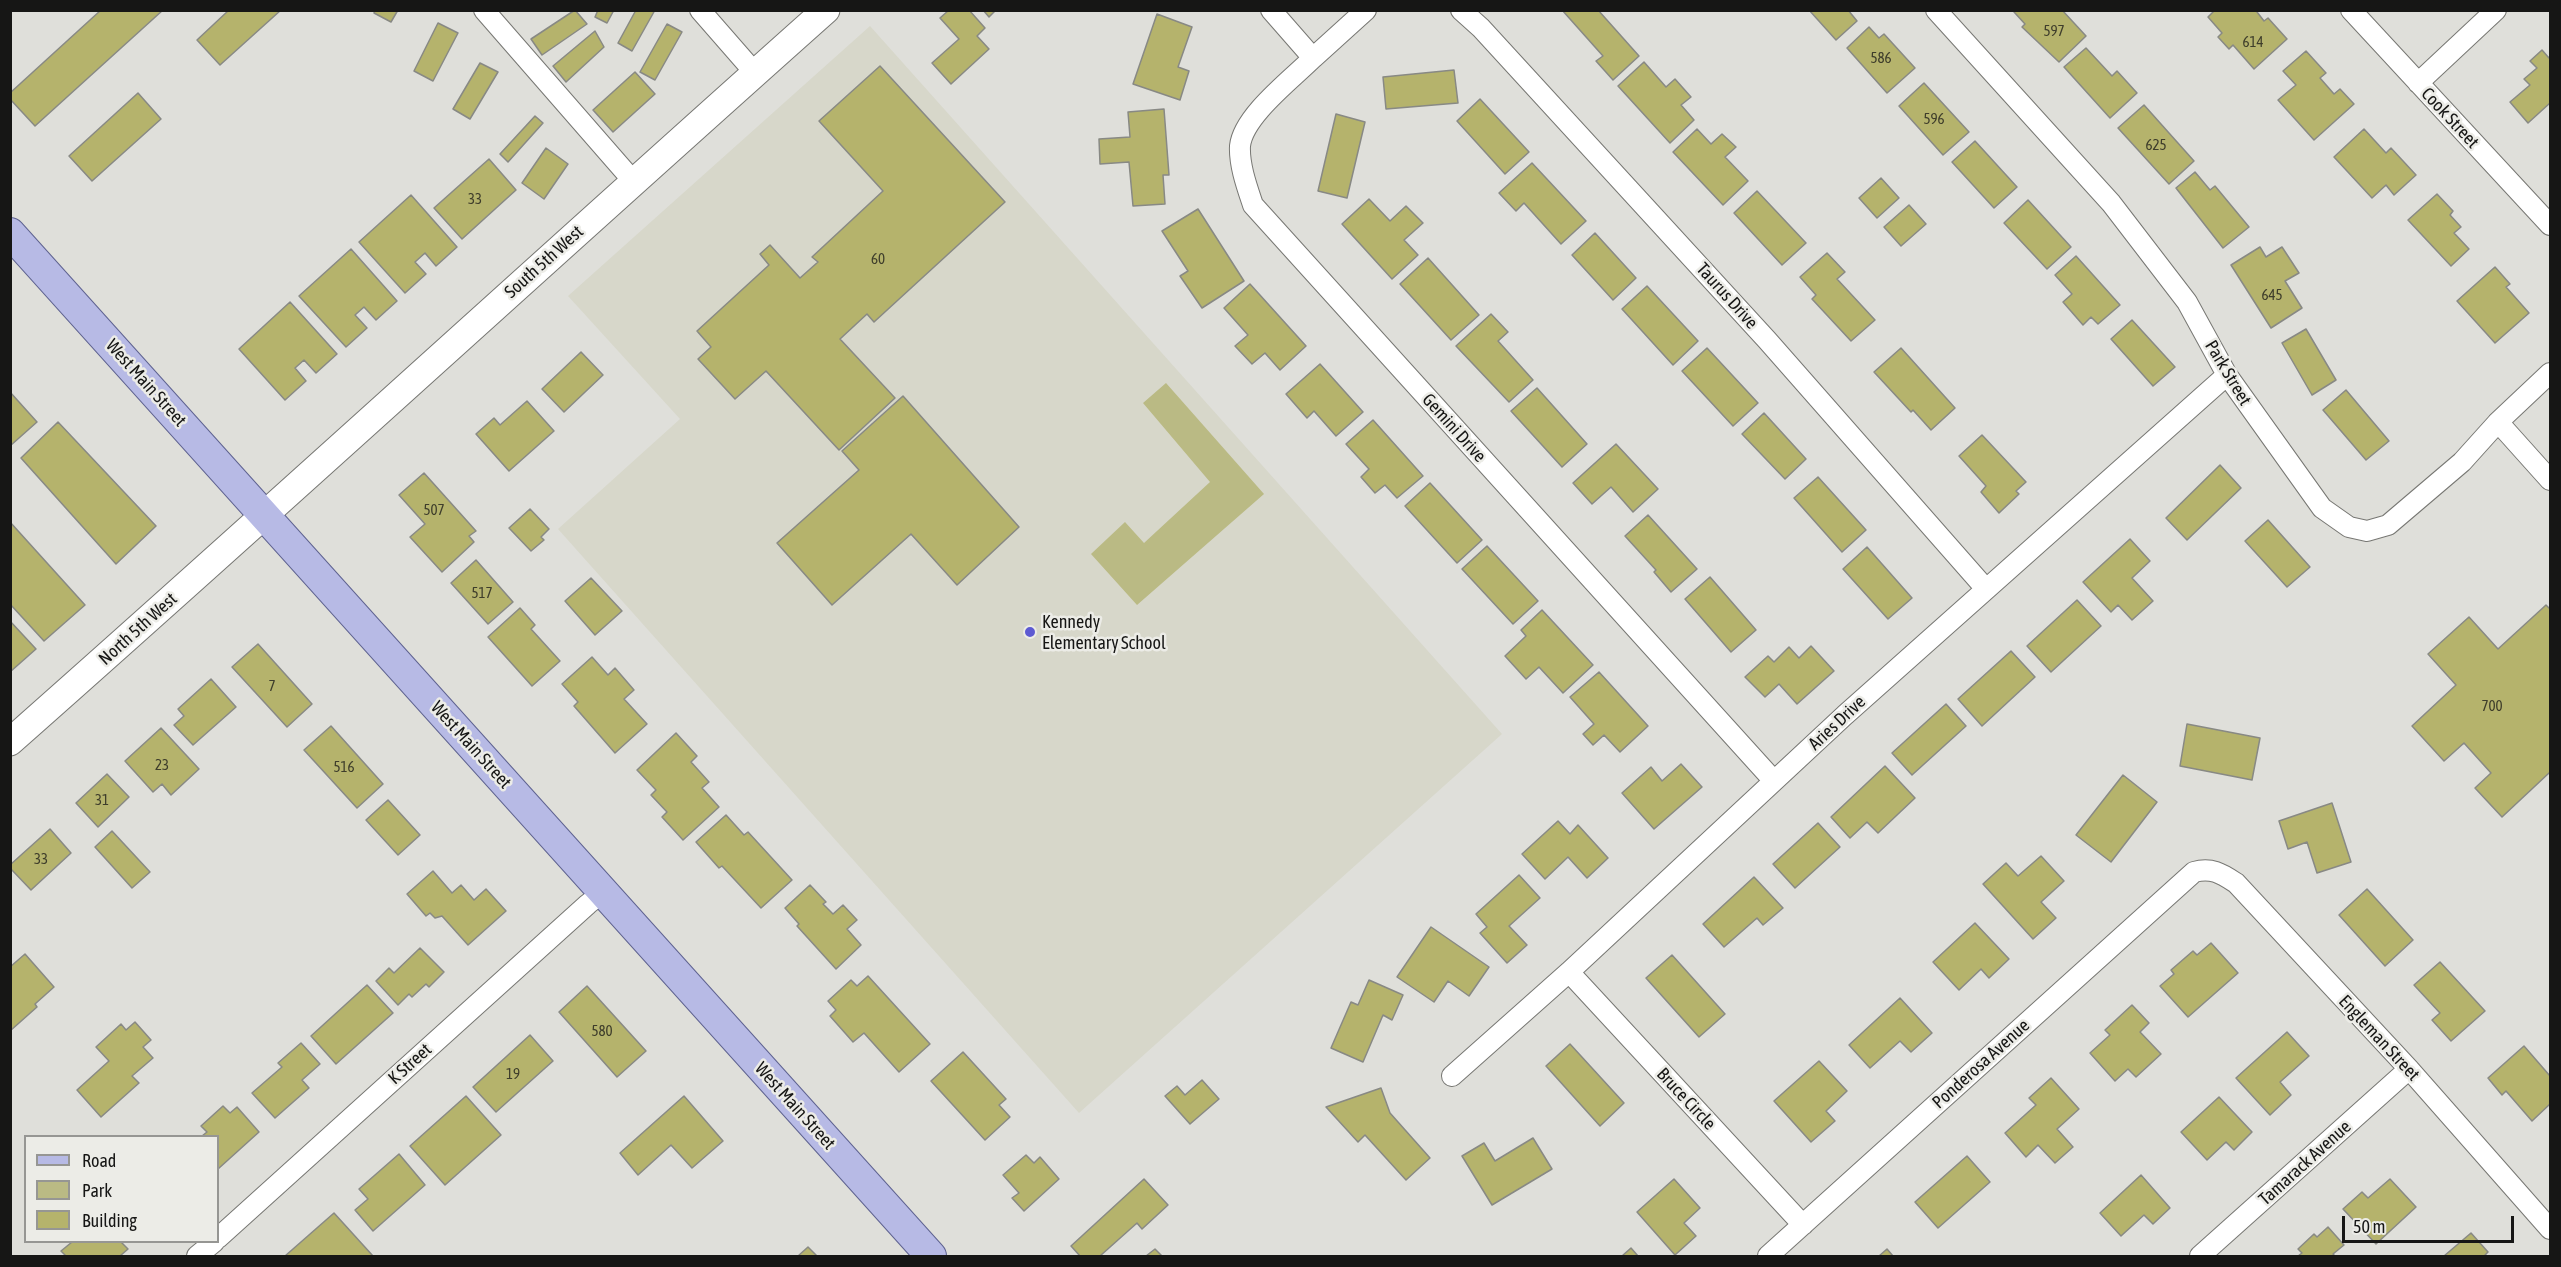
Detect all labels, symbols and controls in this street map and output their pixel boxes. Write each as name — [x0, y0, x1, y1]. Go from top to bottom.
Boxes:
house number: 597 — [2043, 22, 2065, 40]
house number: 614 — [2242, 33, 2264, 51]
house number: 586 — [1870, 49, 1892, 67]
street label: Cook Street — [2417, 83, 2483, 153]
house number: 596 — [1923, 110, 1945, 128]
house number: 625 — [2145, 136, 2167, 154]
house number: 33 — [468, 190, 482, 208]
street label: South 5th West — [500, 221, 588, 303]
house number: 60 — [871, 250, 885, 268]
street label: Taurus Drive — [1692, 259, 1762, 333]
house number: 645 — [2261, 286, 2283, 304]
street label: West Main Street — [101, 335, 191, 431]
street label: Park Street — [2200, 337, 2256, 409]
street label: Gemini Drive — [1418, 389, 1490, 467]
house number: 507 — [423, 501, 445, 519]
house number: 517 — [471, 584, 493, 602]
street label: North 5th West — [94, 588, 182, 670]
place label: Kennedy Elementary School — [1042, 611, 1166, 654]
marker: Kennedy Elementary School — [1023, 625, 1037, 639]
house number: 7 — [268, 677, 276, 695]
street label: Aries Drive — [1804, 691, 1870, 755]
street label: West Main Street — [426, 697, 516, 793]
house number: 700 — [2481, 697, 2503, 715]
house number: 23 — [155, 756, 169, 774]
house number: 516 — [333, 758, 355, 776]
house number: 31 — [95, 791, 109, 809]
house number: 33 — [34, 850, 48, 868]
street label: Engleman Street — [2334, 991, 2424, 1085]
street label: Ponderosa Avenue — [1928, 1015, 2034, 1113]
house number: 580 — [591, 1022, 613, 1040]
street label: K Street — [384, 1039, 436, 1089]
street label: West Main Street — [750, 1058, 840, 1154]
street label: Bruce Circle — [1652, 1064, 1720, 1134]
house number: 19 — [506, 1065, 520, 1083]
street label: Tamarack Avenue — [2254, 1116, 2356, 1210]
legend — [24, 1135, 219, 1243]
text: Road — [82, 1150, 116, 1171]
text: Park — [82, 1180, 112, 1201]
scale bar — [2345, 1204, 2518, 1242]
text: Building — [82, 1210, 137, 1231]
text: 50 m — [2353, 1216, 2385, 1237]

